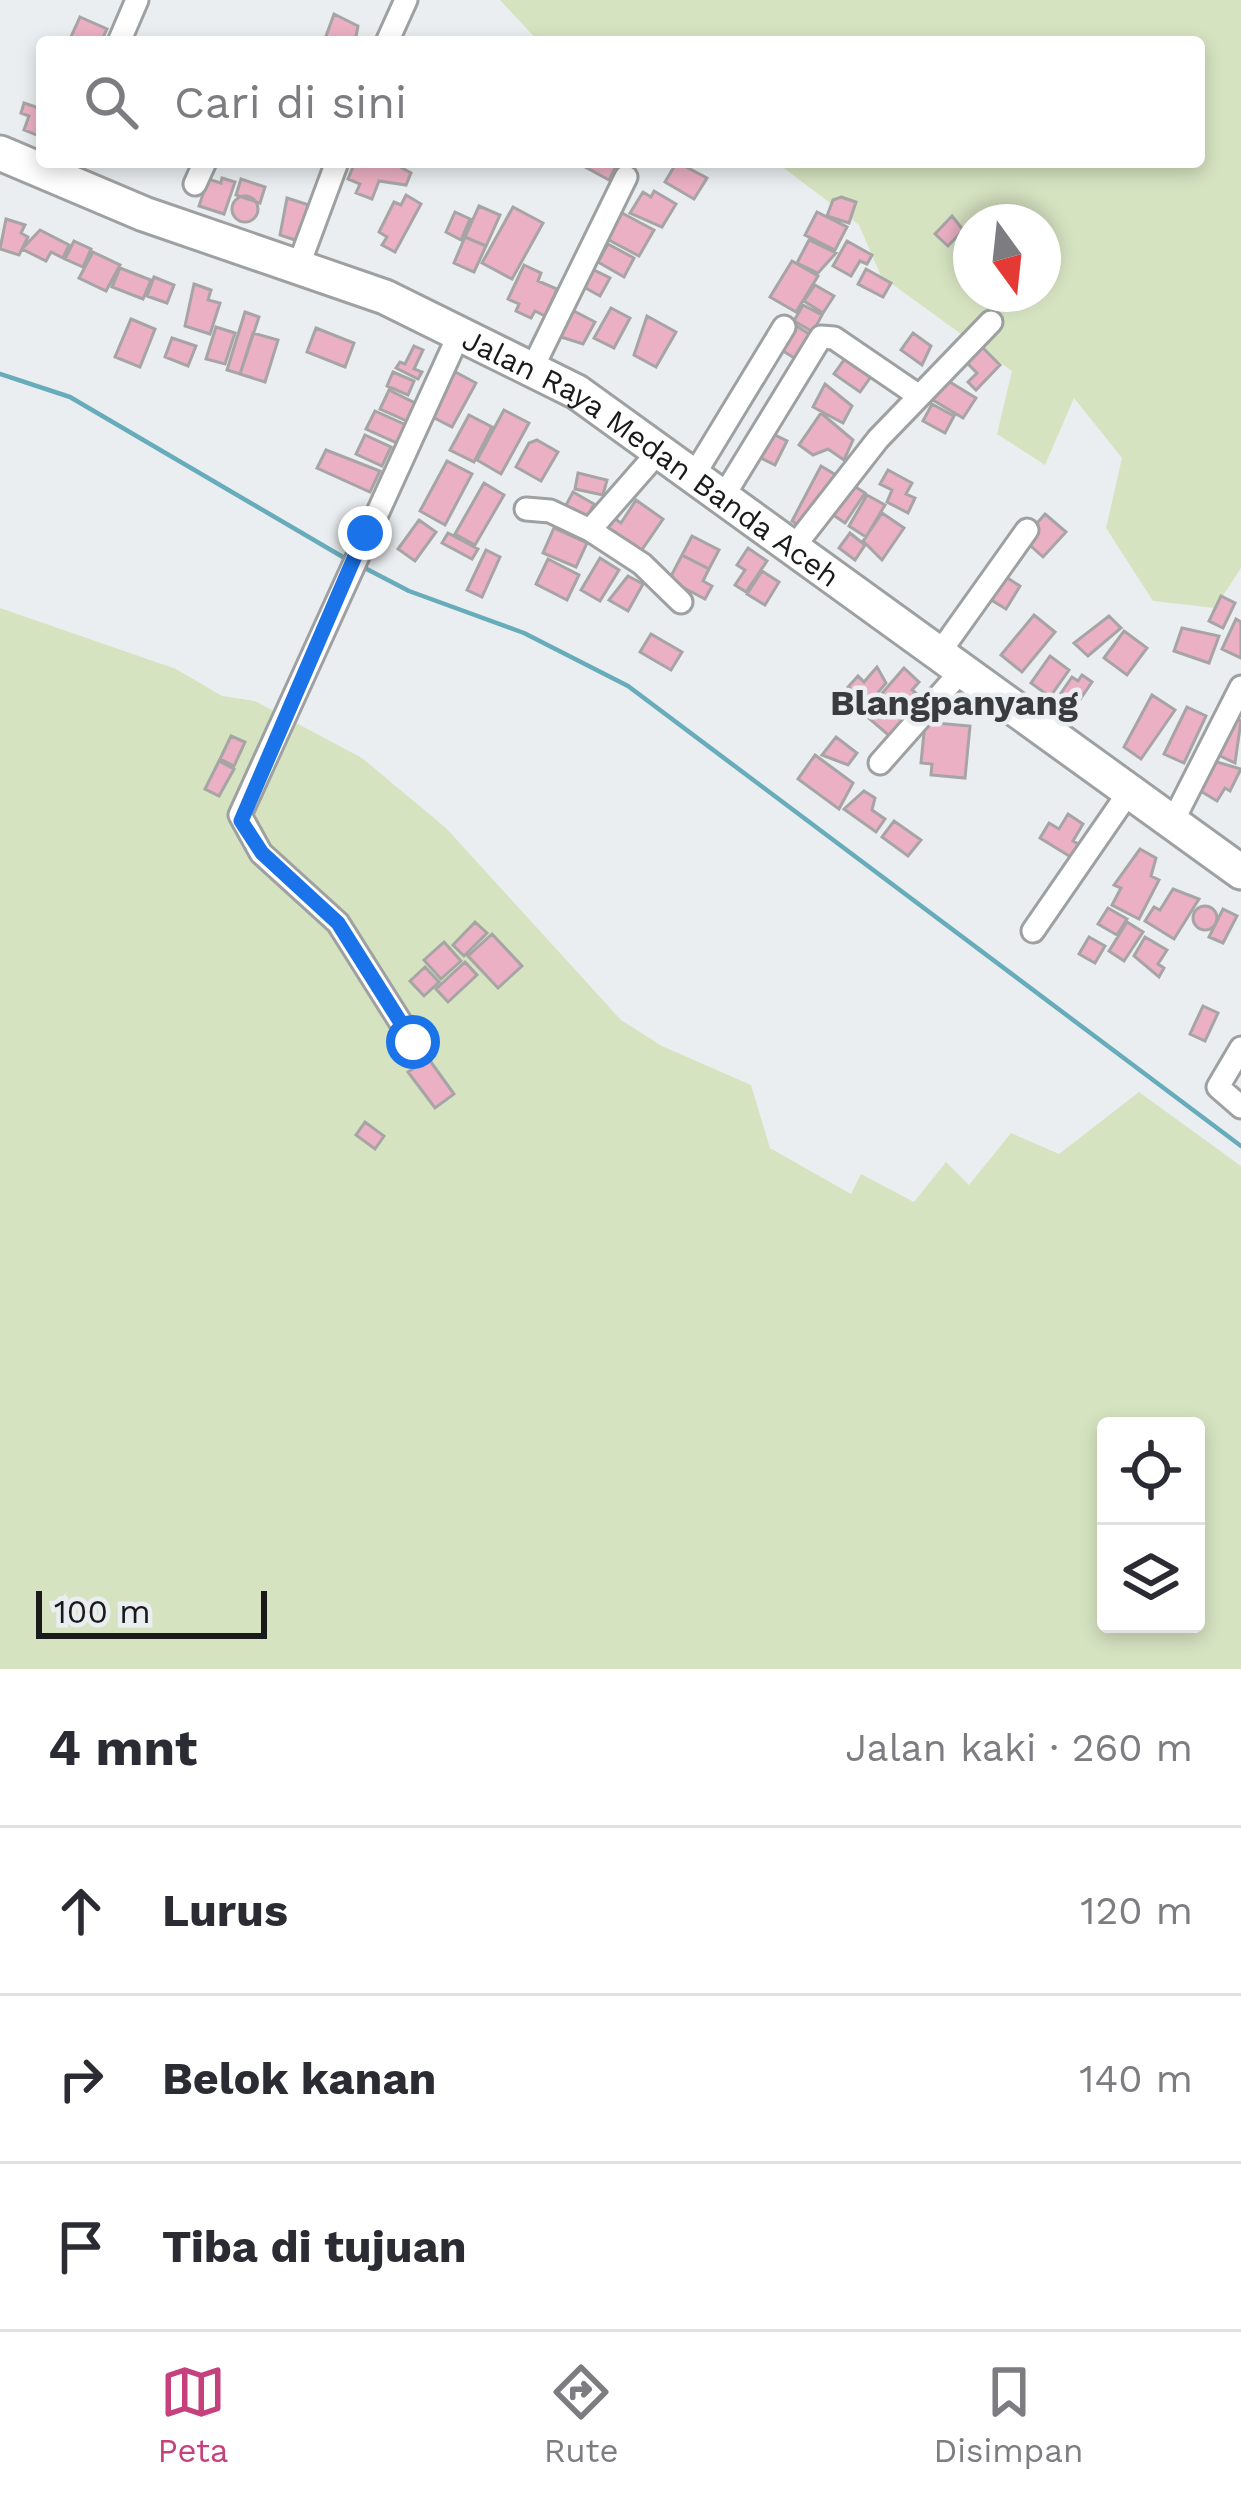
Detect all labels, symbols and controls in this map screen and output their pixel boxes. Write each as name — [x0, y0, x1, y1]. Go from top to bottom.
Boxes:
search box — [36, 36, 1205, 168]
icon: search — [78, 69, 144, 135]
text: Cari di sini — [174, 76, 407, 129]
north arrow — [953, 204, 1061, 312]
street label: Jalan Raya Medan Banda Aceh — [457, 321, 847, 594]
route end — [338, 506, 392, 560]
district label: Blangpanyang — [830, 682, 1079, 724]
route start — [386, 1015, 440, 1069]
map controls — [1097, 1417, 1205, 1633]
button: locate — [1097, 1417, 1205, 1525]
button: layers — [1097, 1525, 1205, 1633]
scale bar — [36, 1585, 267, 1638]
text: 100 m — [54, 1592, 151, 1631]
text: 4 mnt — [48, 1718, 197, 1777]
text: Jalan kaki · 260 m — [845, 1725, 1193, 1770]
icon: ahead — [48, 1878, 114, 1944]
text: Lurus — [162, 1884, 288, 1937]
text: 120 m — [1080, 1888, 1193, 1933]
icon: right — [48, 2046, 114, 2112]
text: Belok kanan — [162, 2052, 436, 2105]
text: 140 m — [1079, 2056, 1193, 2101]
icon: arrive — [48, 2214, 114, 2280]
text: Tiba di tujuan — [162, 2220, 467, 2273]
tab: Peta — [158, 2359, 228, 2470]
tab: Rute — [544, 2359, 618, 2470]
tab: Disimpan — [934, 2359, 1083, 2470]

